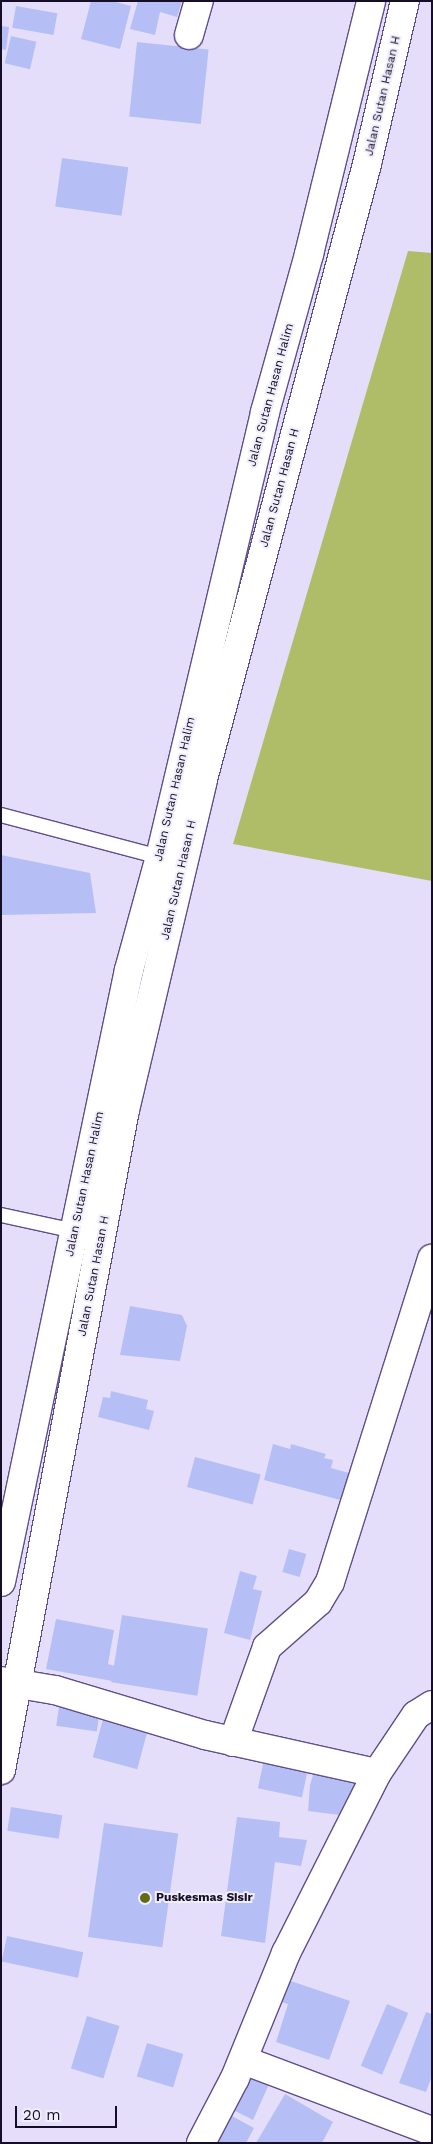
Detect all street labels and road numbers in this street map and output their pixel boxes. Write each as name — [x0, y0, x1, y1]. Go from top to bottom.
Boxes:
street label: Jalan Sutan Hasan H — [362, 35, 404, 157]
street label: Jalan Sutan Hasan Halim — [245, 322, 297, 468]
street label: Jalan Sutan Hasan H — [257, 427, 303, 549]
street label: Jalan Sutan Hasan Halim — [151, 715, 199, 863]
street label: Jalan Sutan Hasan H — [158, 819, 200, 941]
street label: Jalan Sutan Hasan Halim — [63, 1110, 107, 1258]
street label: Jalan Sutan Hasan H — [75, 1214, 113, 1338]

